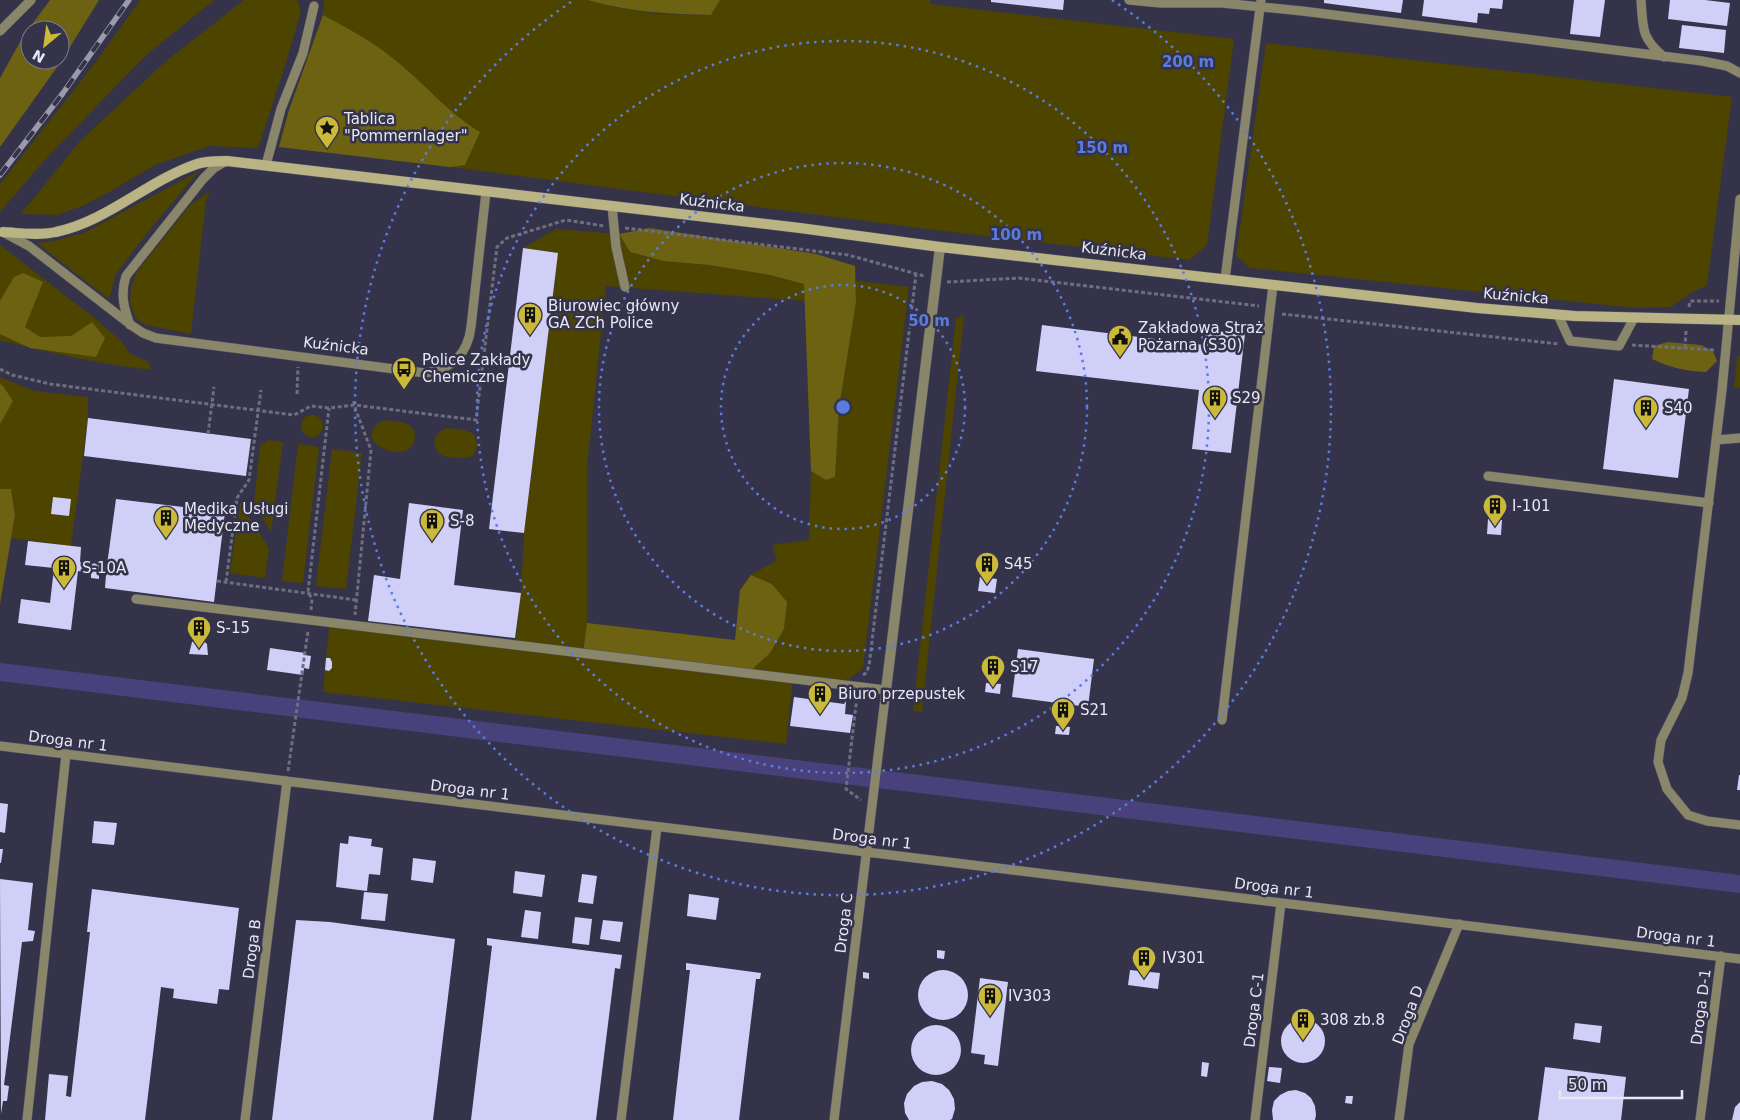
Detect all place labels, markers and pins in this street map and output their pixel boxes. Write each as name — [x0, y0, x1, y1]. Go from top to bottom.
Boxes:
place label: Tablica "Pommernlager" — [343, 110, 468, 145]
place icon: Tablica "Pommernlager" — [314, 115, 340, 149]
place label: Biurowiec główny GA ZCh Police — [548, 297, 679, 332]
building icon: Biurowiec główny GA ZCh Police — [517, 302, 543, 336]
place label: Zakładowa Straż Pożarna (S30) — [1138, 319, 1263, 354]
public building icon: Zakładowa Straż Pożarna (S30) — [1107, 324, 1133, 358]
place label: Police Zakłady Chemiczne — [422, 351, 530, 386]
bus stop icon: Police Zakłady Chemiczne — [391, 356, 417, 390]
building icon: S29 — [1202, 385, 1228, 419]
place label: S29 — [1232, 389, 1261, 407]
building icon: S40 — [1633, 395, 1659, 429]
centre of rings — [834, 398, 852, 416]
place label: S40 — [1664, 399, 1693, 417]
building icon: I-101 — [1482, 493, 1508, 527]
place label: I-101 — [1512, 497, 1550, 515]
place label: Medika Usługi Medyczne — [184, 500, 289, 535]
building icon: Medika Usługi Medyczne — [153, 505, 179, 539]
building icon: S-8 — [419, 508, 445, 542]
place label: S-8 — [450, 512, 474, 530]
building icon: S45 — [974, 551, 1000, 585]
building icon: S-10A — [51, 555, 77, 589]
place label: S45 — [1004, 555, 1033, 573]
place label: S-10A — [82, 559, 127, 577]
building icon: S-15 — [186, 615, 212, 649]
place label: S-15 — [216, 619, 250, 637]
building icon: S17 — [980, 654, 1006, 688]
place label: S17 — [1010, 658, 1039, 676]
building icon: Biuro przepustek — [807, 681, 833, 715]
place label: Biuro przepustek — [838, 685, 965, 703]
building icon: S21 — [1050, 697, 1076, 731]
place label: S21 — [1080, 701, 1109, 719]
building icon: IV301 — [1131, 945, 1157, 979]
place label: IV301 — [1162, 949, 1205, 967]
building icon: IV303 — [977, 983, 1003, 1017]
place label: IV303 — [1008, 987, 1051, 1005]
building icon: 308 zb.8 — [1290, 1007, 1316, 1041]
place label: 308 zb.8 — [1320, 1011, 1385, 1029]

